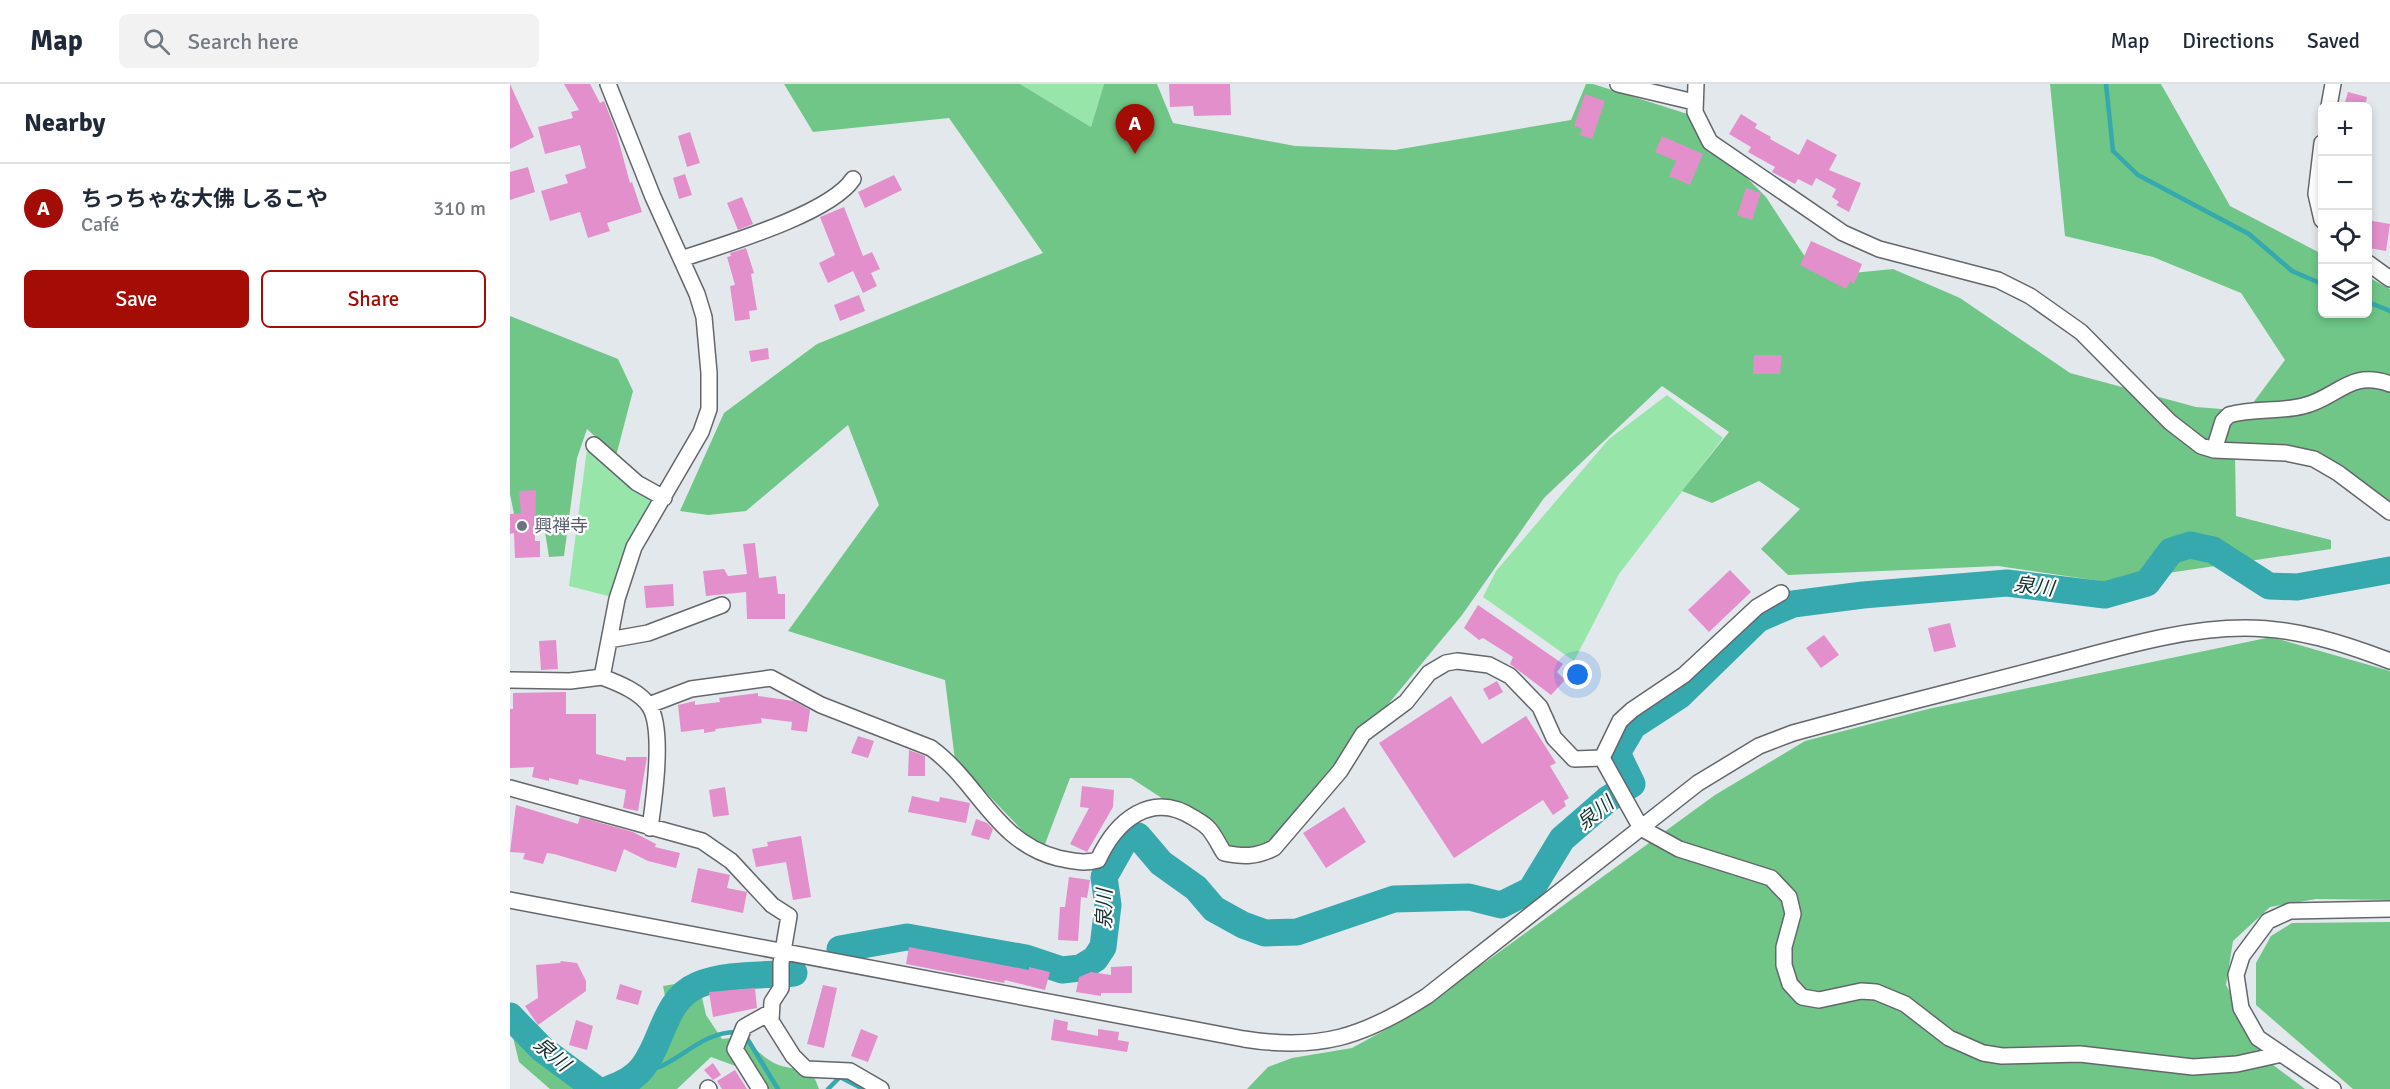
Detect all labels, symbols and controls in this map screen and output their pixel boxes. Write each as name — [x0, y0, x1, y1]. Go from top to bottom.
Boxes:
search box — [119, 14, 539, 68]
text: Map — [30, 24, 83, 58]
icon: search — [140, 25, 173, 58]
text: Search here — [188, 28, 299, 55]
text: Map — [2111, 28, 2149, 54]
text: Directions — [2182, 28, 2274, 54]
text: Saved — [2307, 28, 2360, 54]
map controls — [2318, 102, 2372, 318]
button: + — [2318, 102, 2372, 156]
pin: A — [1116, 104, 1154, 154]
text: Nearby — [24, 107, 105, 139]
button: − — [2318, 156, 2372, 210]
text: ちっちゃな大佛 しるこや — [81, 185, 328, 212]
text: A — [37, 196, 50, 221]
text: 310 m — [433, 196, 486, 221]
button: locate — [2318, 210, 2372, 264]
text: Café — [81, 212, 120, 237]
button: layers — [2318, 264, 2372, 318]
button: Save — [24, 270, 249, 328]
button: Share — [261, 270, 486, 328]
place label: 興禅寺 — [534, 515, 588, 537]
marker: 興禅寺 — [515, 519, 529, 533]
water label: 泉川 — [2013, 572, 2057, 602]
your location — [1563, 660, 1592, 689]
water label: 泉川 — [1572, 790, 1620, 836]
water label: 泉川 — [1092, 887, 1117, 929]
water label: 泉川 — [528, 1032, 577, 1078]

